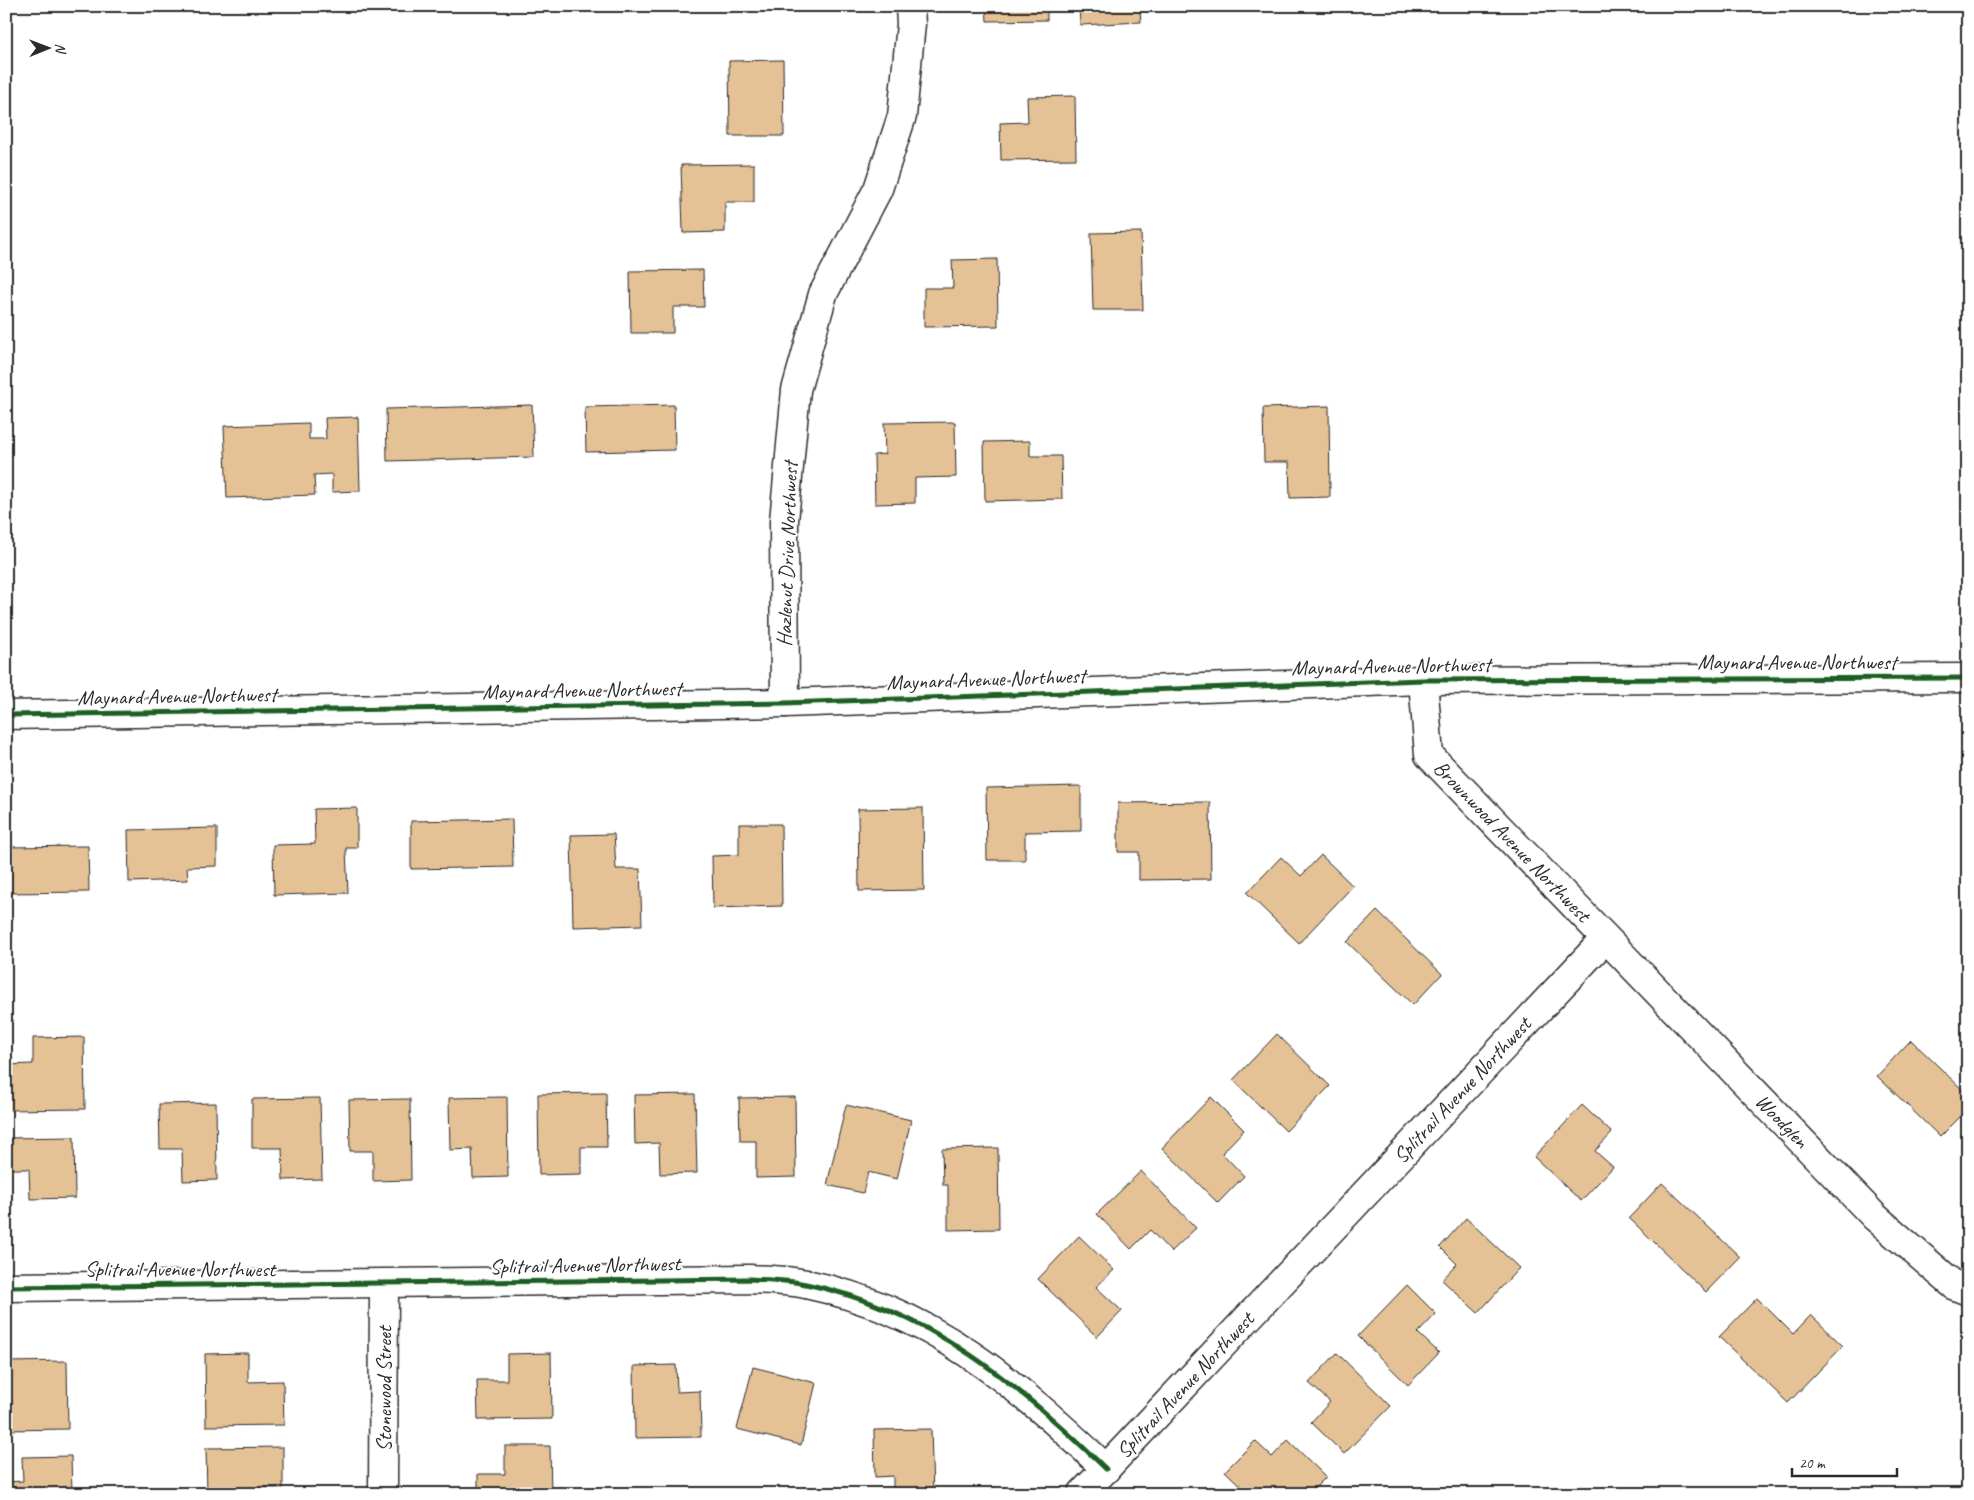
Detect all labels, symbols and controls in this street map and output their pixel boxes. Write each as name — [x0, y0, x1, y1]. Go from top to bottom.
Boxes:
north arrow — [22, 22, 72, 72]
text: N — [52, 43, 69, 55]
street label: Hazlenut Drive Northwest — [771, 458, 803, 647]
street label: Maynard Avenue Northwest — [1697, 649, 1900, 675]
street label: Maynard Avenue Northwest — [1291, 651, 1494, 681]
street label: Maynard Avenue Northwest — [886, 662, 1089, 695]
street label: Maynard Avenue Northwest — [482, 675, 685, 705]
street label: Maynard Avenue Northwest — [77, 681, 280, 711]
street label: Brownwood Avenue Northwest — [1428, 755, 1597, 929]
street label: Splitrail Avenue Northwest — [1387, 1010, 1538, 1169]
street label: Woodglen — [1750, 1088, 1814, 1154]
street label: Splitrail Avenue Northwest — [489, 1250, 683, 1280]
street label: Splitrail Avenue Northwest — [85, 1256, 277, 1282]
street label: Splitrail Avenue Northwest — [1110, 1305, 1261, 1464]
street label: Stonewood Street — [371, 1324, 397, 1452]
scale bar — [1792, 1445, 1896, 1477]
text: 20 m — [1799, 1454, 1826, 1473]

